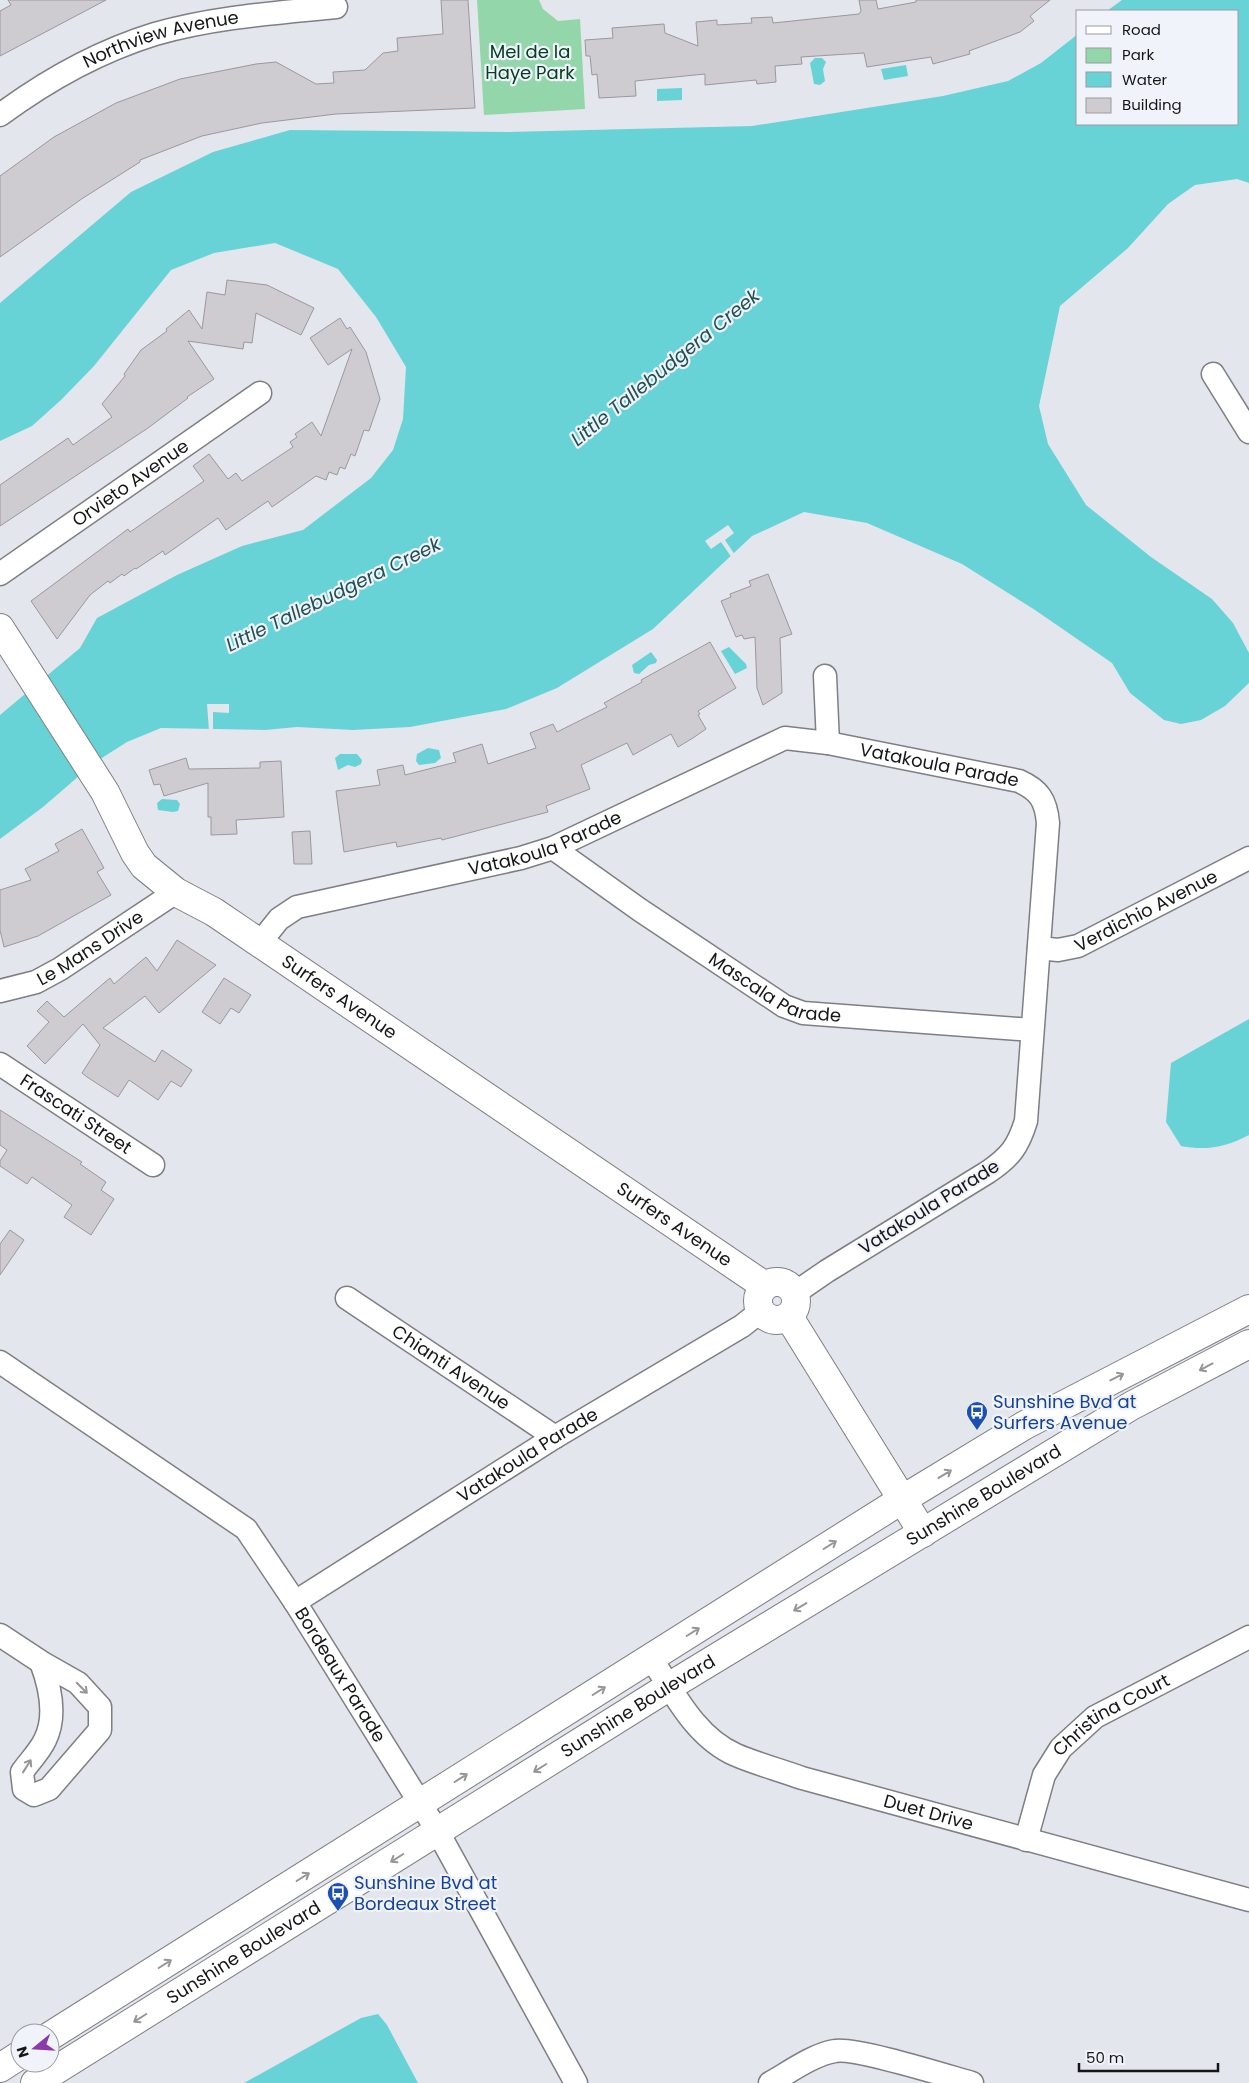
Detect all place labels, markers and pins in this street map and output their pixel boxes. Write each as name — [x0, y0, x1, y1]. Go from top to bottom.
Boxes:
place label: Sunshine Bvd at Surfers Avenue — [993, 1389, 1136, 1435]
bus stop icon: Sunshine Bvd at Surfers Avenue — [965, 1400, 989, 1431]
place label: Sunshine Bvd at Bordeaux Street — [354, 1870, 497, 1916]
bus stop icon: Sunshine Bvd at Bordeaux Street — [326, 1881, 350, 1912]

